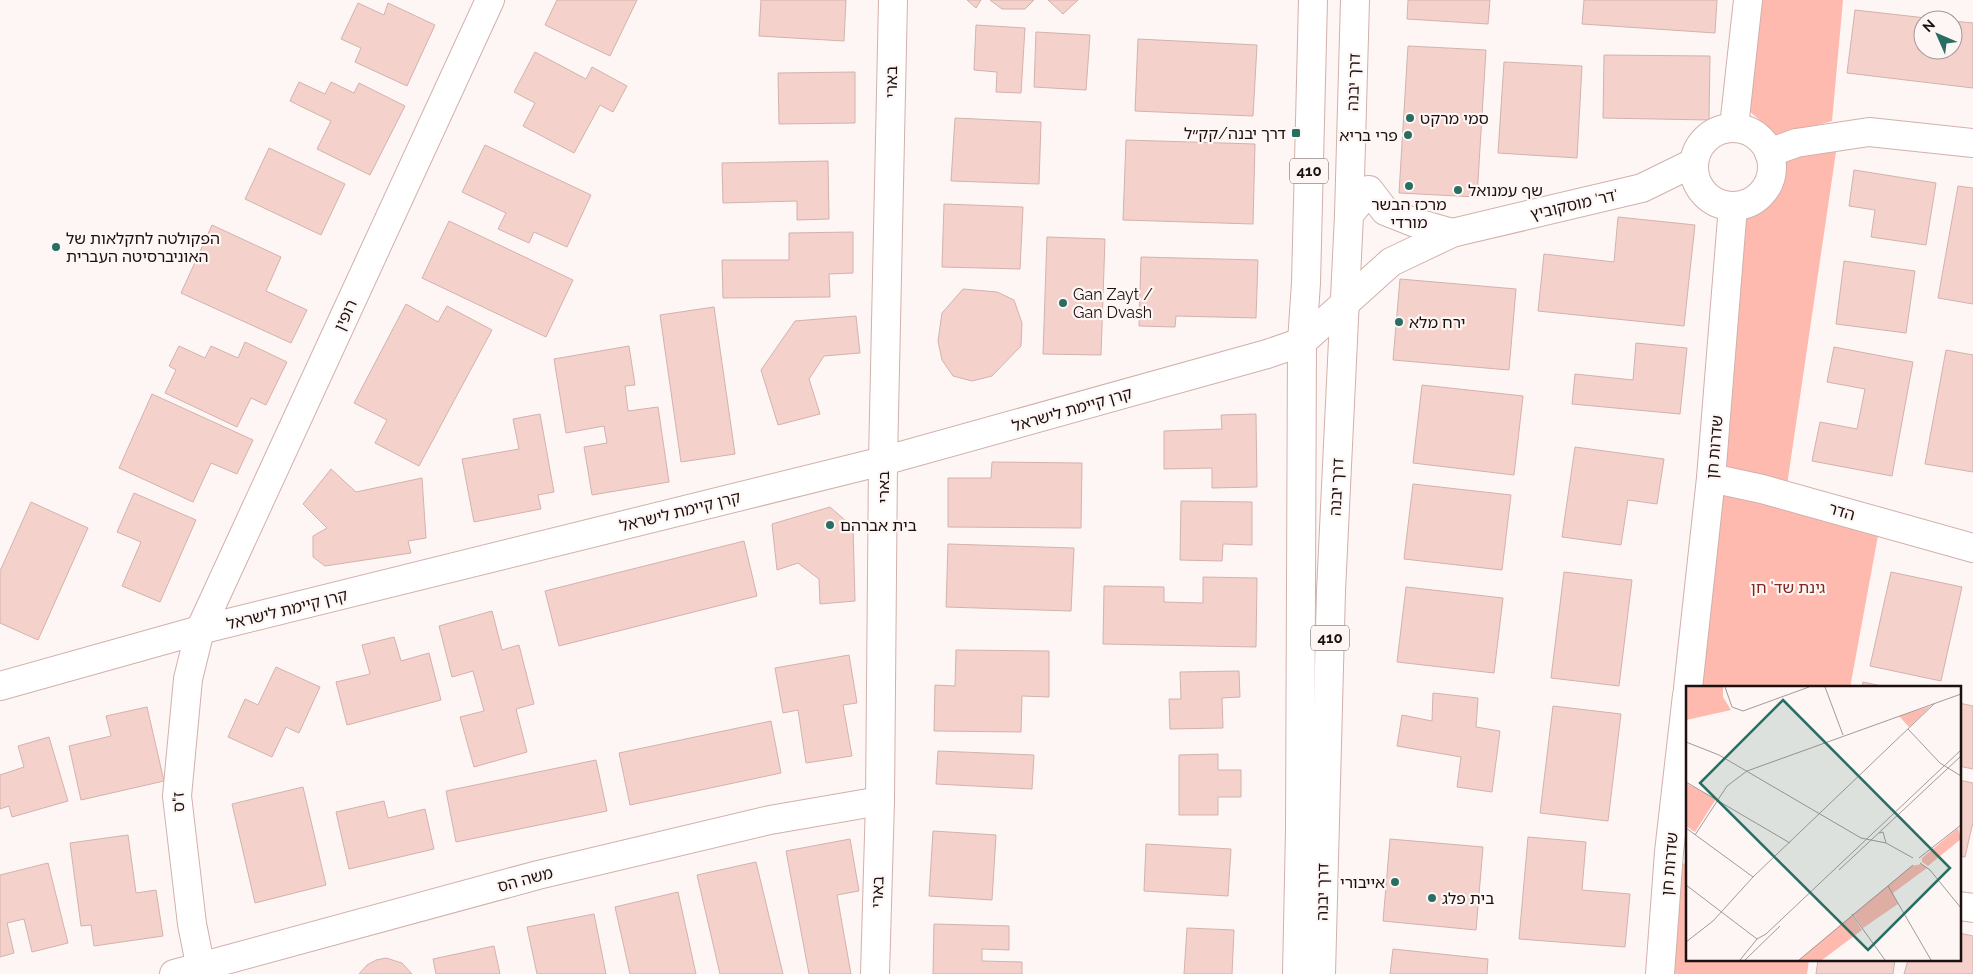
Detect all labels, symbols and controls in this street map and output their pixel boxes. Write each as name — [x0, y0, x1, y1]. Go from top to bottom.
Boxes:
north arrow — [1913, 10, 1963, 60]
text: N — [1919, 16, 1938, 35]
street label: דרך יבנה — [1343, 52, 1364, 111]
street label: בארי — [882, 66, 901, 98]
place label: סמי מרקט — [1420, 109, 1489, 128]
marker: סמי מרקט — [1404, 112, 1416, 124]
place label: דרך יבנה/קק״ל — [1184, 124, 1286, 143]
place label: פרי בריא — [1339, 126, 1398, 145]
marker: דרך יבנה/קק״ל — [1290, 127, 1302, 139]
marker: פרי בריא — [1402, 129, 1414, 141]
road number: 410 — [1290, 158, 1328, 184]
marker: מרכז הבשר מורדי — [1403, 180, 1415, 192]
place label: שף עמנואל — [1468, 181, 1543, 200]
marker: שף עמנואל — [1452, 184, 1464, 196]
street label: דר' מוסקוביץ' — [1528, 185, 1620, 224]
place label: מרכז הבשר מורדי — [1371, 195, 1447, 232]
place label: הפקולטה לחקלאות של האוניברסיטה העברית — [66, 229, 220, 266]
marker: הפקולטה לחקלאות של האוניברסיטה העברית — [50, 241, 62, 253]
place label: Gan Zayt / Gan Dvash — [1073, 285, 1153, 322]
street label: רופין — [330, 296, 361, 334]
marker: Gan Zayt / Gan Dvash — [1057, 297, 1069, 309]
place label: ירח מלא — [1409, 313, 1465, 332]
marker: ירח מלא — [1393, 316, 1405, 328]
street label: קרן קיימת לישראל — [1010, 383, 1134, 436]
street label: שדרות חן — [1702, 414, 1727, 480]
street label: דרך יבנה — [1325, 457, 1348, 516]
street label: בארי — [874, 471, 893, 503]
street label: קרן קיימת לישראל — [618, 487, 743, 536]
street label: הדר — [1827, 499, 1857, 524]
place label: בית אברהם — [840, 516, 917, 535]
marker: בית אברהם — [824, 519, 836, 531]
park label: גינת שד' חן — [1751, 578, 1825, 597]
street label: קרן קיימת לישראל — [225, 585, 350, 634]
road number: 410 — [1311, 626, 1349, 650]
inset map — [1686, 686, 1960, 962]
street label: ז"ס — [169, 792, 188, 812]
street label: שדרות חן — [1657, 831, 1682, 897]
street label: משה הס — [495, 863, 555, 896]
street label: דרך יבנה — [1312, 863, 1333, 921]
place label: אייבורי — [1340, 873, 1385, 892]
street label: בארי — [867, 876, 888, 909]
marker: אייבורי — [1389, 876, 1401, 888]
place label: בית פלג — [1442, 889, 1494, 908]
marker: בית פלג — [1426, 892, 1438, 904]

